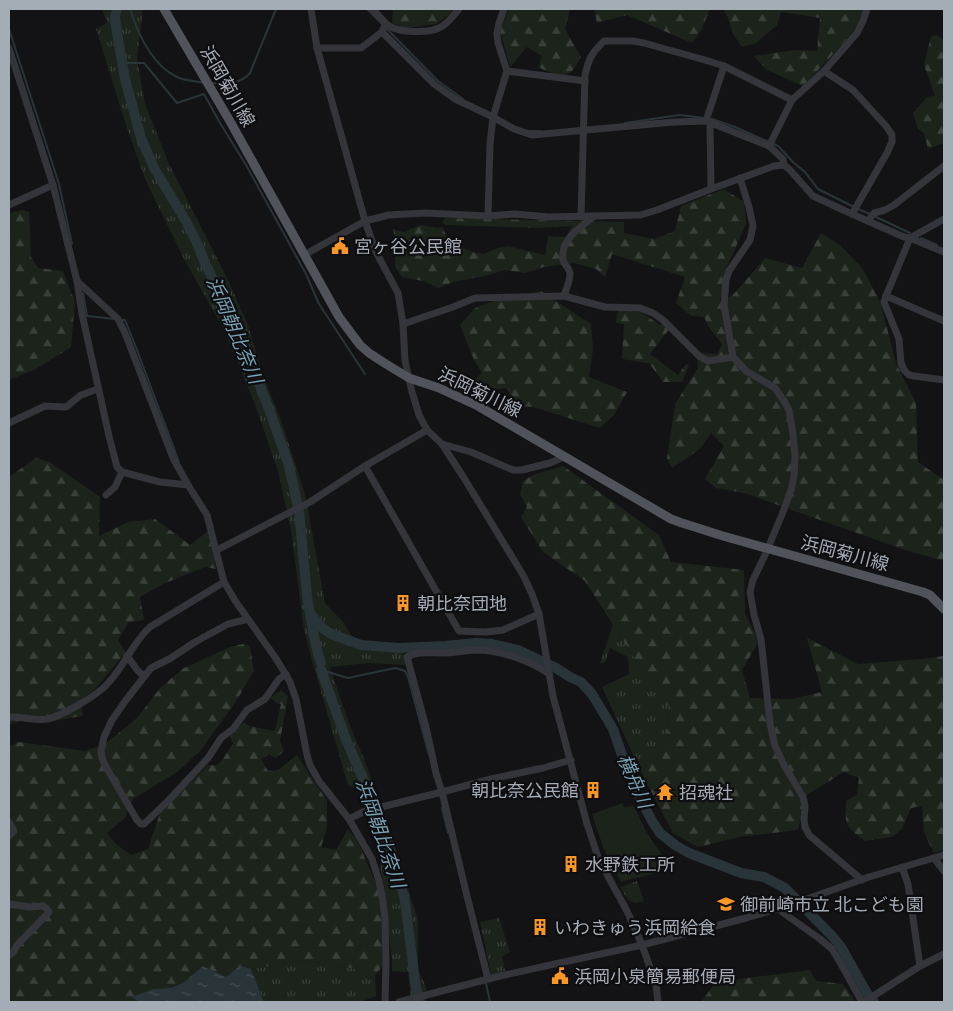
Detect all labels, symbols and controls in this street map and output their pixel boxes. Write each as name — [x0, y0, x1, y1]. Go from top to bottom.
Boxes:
street label: 浜岡菊川線 — [196, 41, 260, 131]
place label: 宮ヶ谷公民館 — [354, 235, 462, 258]
public building icon: 宮ヶ谷公民館 — [330, 236, 350, 256]
water label: 浜岡朝比奈川 — [202, 273, 269, 389]
street label: 浜岡菊川線 — [435, 362, 525, 422]
street label: 浜岡菊川線 — [799, 530, 891, 576]
place label: 朝比奈団地 — [417, 592, 507, 615]
building icon: 朝比奈団地 — [393, 593, 413, 613]
water label: 横舟川 — [612, 750, 658, 814]
water label: 浜岡朝比奈川 — [351, 775, 412, 893]
place label: 朝比奈公民館 — [471, 779, 579, 802]
building icon: 朝比奈公民館 — [583, 780, 603, 800]
place label: 招魂社 — [679, 781, 733, 804]
temple icon: 招魂社 — [655, 782, 675, 802]
place label: 水野鉄工所 — [585, 853, 675, 876]
building icon: 水野鉄工所 — [561, 854, 581, 874]
place label: 御前崎市立 北こども園 — [740, 893, 924, 916]
school or university icon: 御前崎市立 北こども園 — [716, 894, 736, 914]
place label: いわきゅう浜岡給食 — [554, 916, 716, 939]
building icon: いわきゅう浜岡給食 — [530, 917, 550, 937]
place label: 浜岡小泉簡易郵便局 — [574, 965, 736, 988]
public building icon: 浜岡小泉簡易郵便局 — [550, 966, 570, 986]

